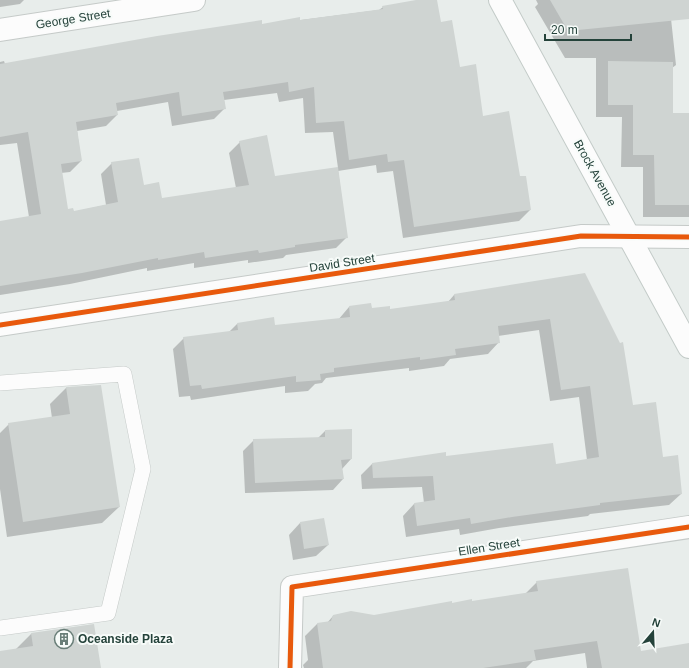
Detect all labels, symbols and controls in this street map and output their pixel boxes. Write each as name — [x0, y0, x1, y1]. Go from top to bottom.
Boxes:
street label: George Street — [35, 6, 112, 32]
scale bar — [545, 16, 631, 42]
text: 20 m — [551, 23, 578, 37]
street label: Brock Avenue — [571, 137, 619, 209]
street label: David Street — [308, 251, 376, 275]
street label: Ellen Street — [457, 535, 521, 559]
north arrow — [633, 612, 673, 652]
text: N — [651, 616, 662, 630]
building icon: Oceanside Plaza — [53, 628, 75, 650]
place label: Oceanside Plaza — [78, 632, 173, 646]

